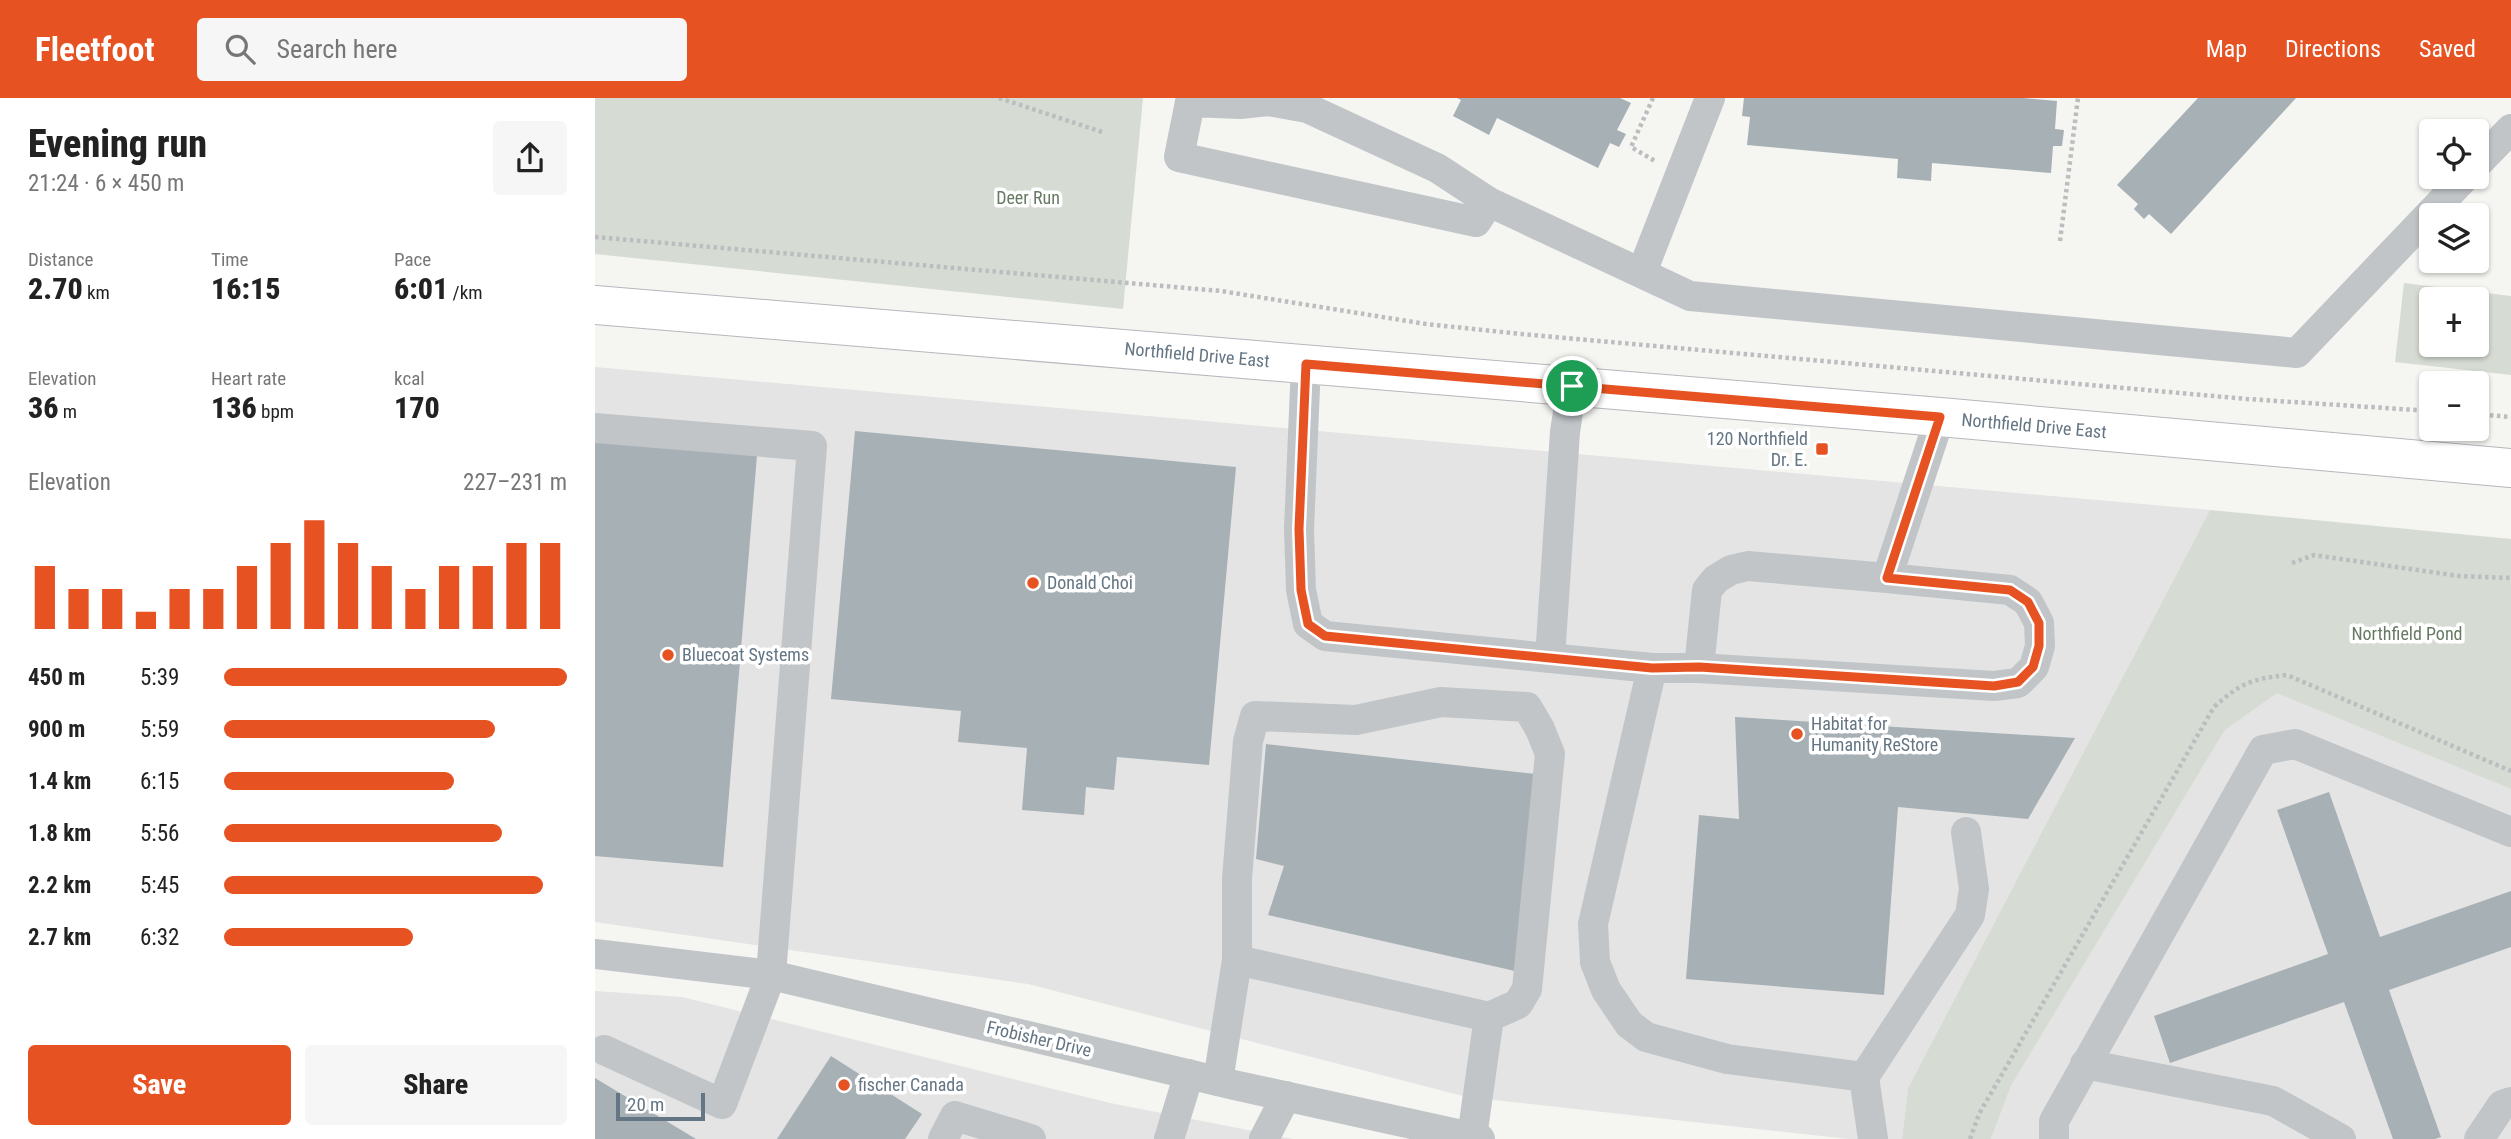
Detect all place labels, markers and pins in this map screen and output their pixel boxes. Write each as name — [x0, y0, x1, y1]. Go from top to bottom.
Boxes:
pin — [1542, 356, 1602, 416]
place label: 120 Northfield Dr. E. — [1707, 428, 1808, 470]
marker: 120 Northfield Dr. E. — [1814, 441, 1830, 457]
place label: Donald Choi — [1047, 572, 1133, 593]
marker: Donald Choi — [1025, 575, 1041, 591]
place label: Bluecoat Systems — [682, 644, 809, 665]
marker: Bluecoat Systems — [660, 647, 676, 663]
place label: Habitat for Humanity ReStore — [1811, 713, 1938, 755]
marker: Habitat for Humanity ReStore — [1789, 726, 1805, 742]
place label: fischer Canada — [858, 1074, 964, 1095]
marker: fischer Canada — [836, 1077, 852, 1093]

